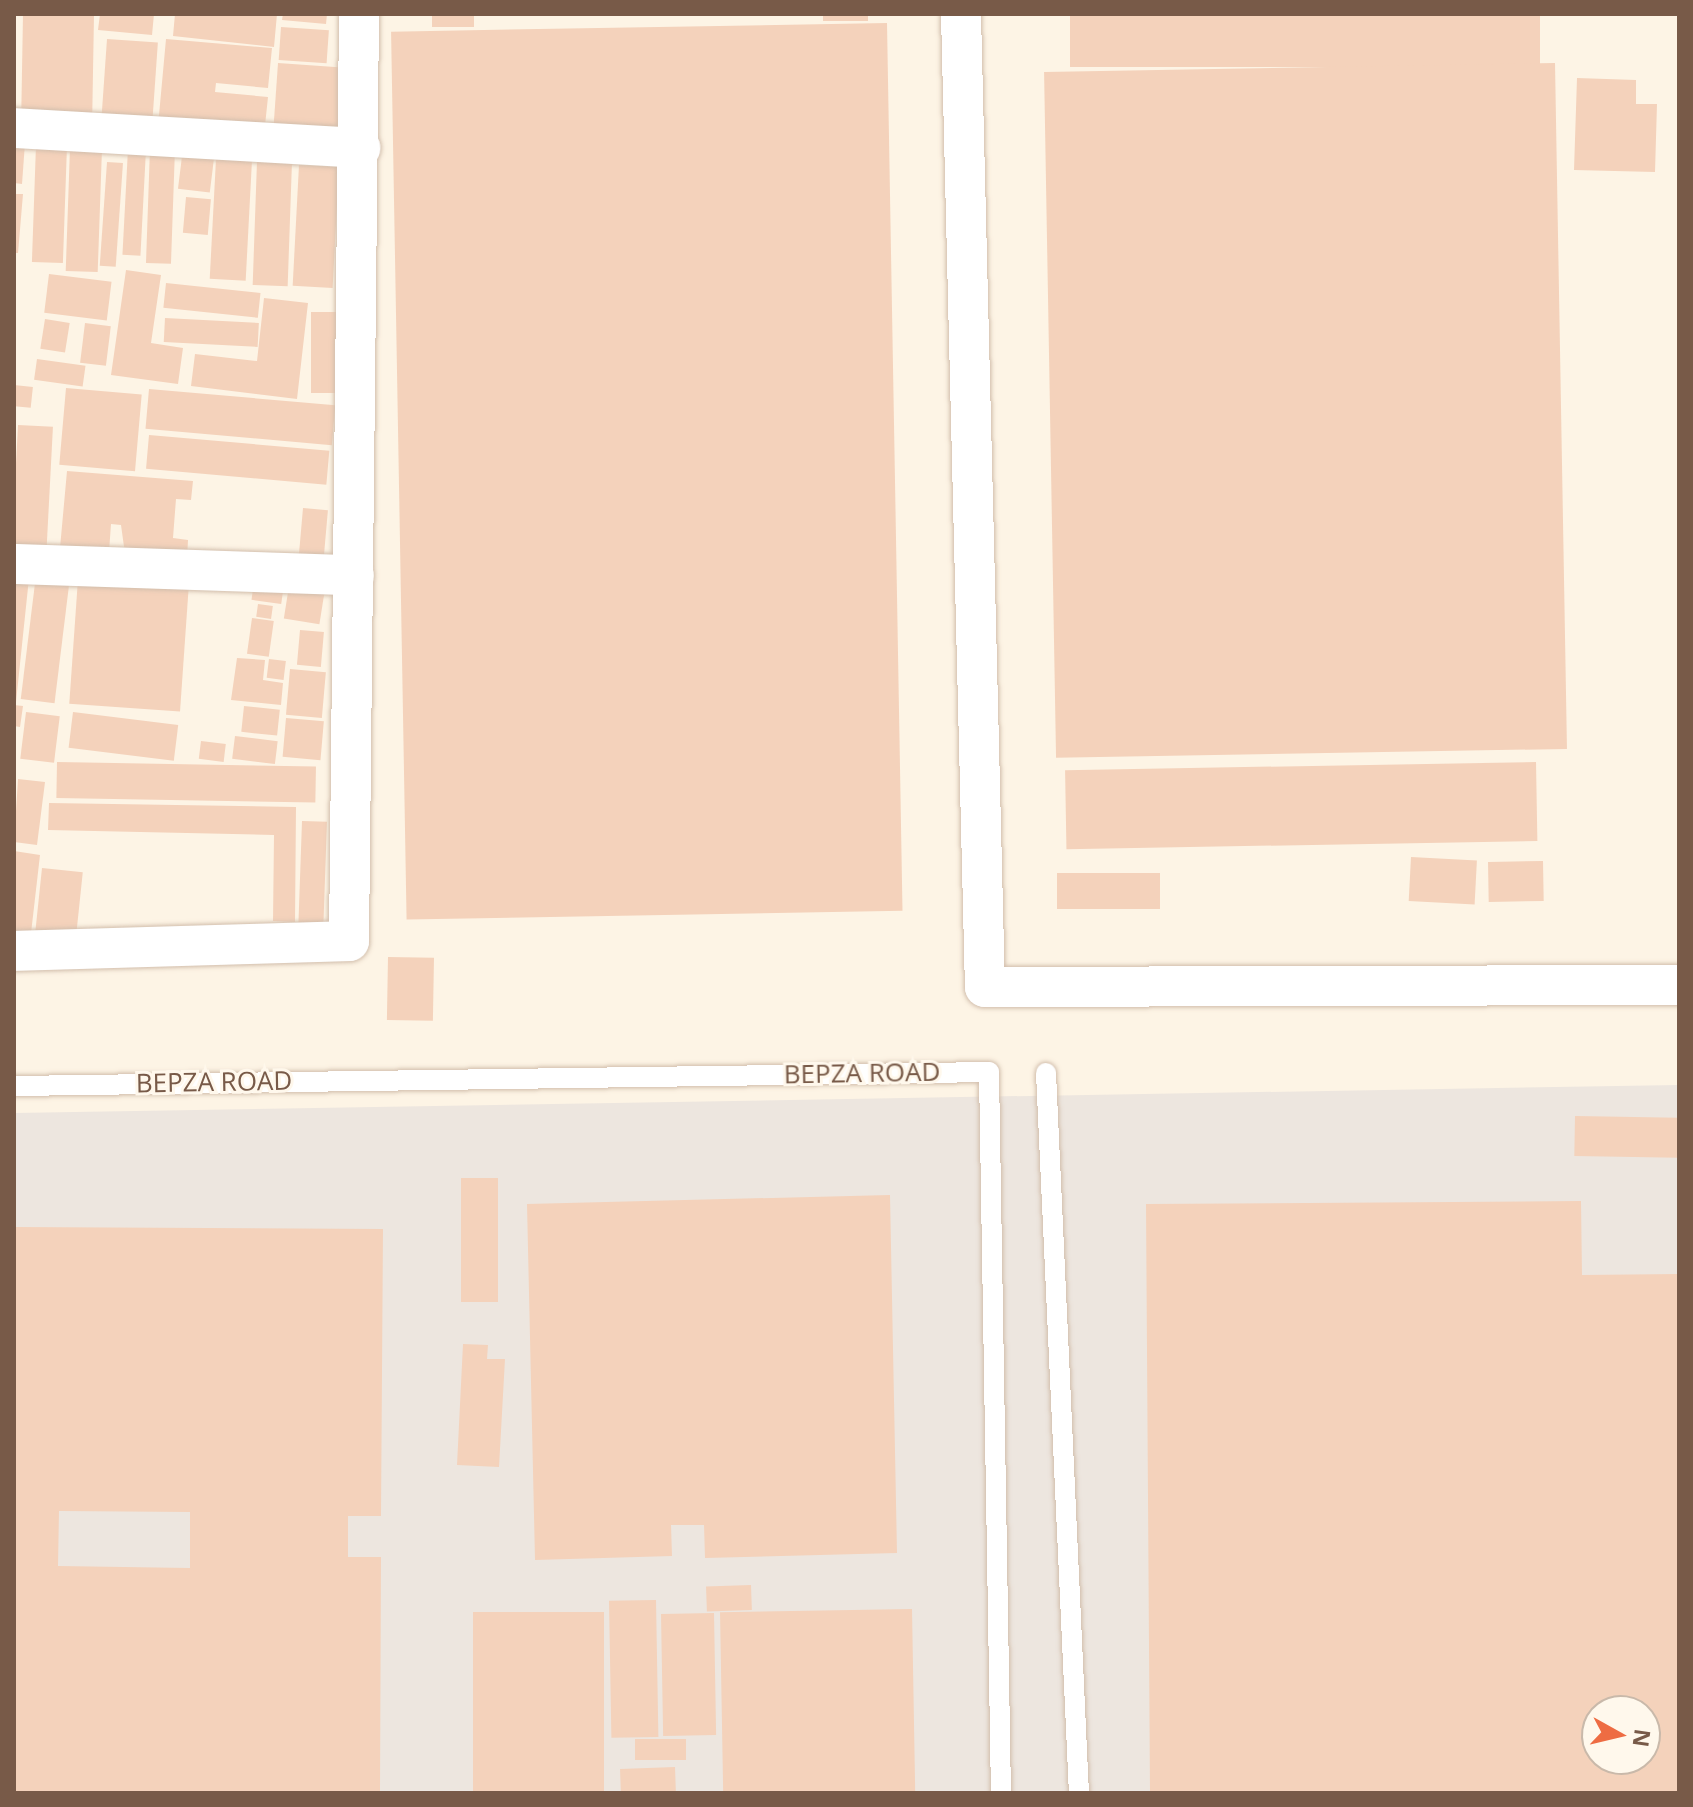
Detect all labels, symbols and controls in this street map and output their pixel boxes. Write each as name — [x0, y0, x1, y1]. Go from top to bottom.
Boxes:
street label: BEPZA ROAD — [783, 1056, 941, 1090]
street label: BEPZA ROAD — [135, 1065, 293, 1099]
north arrow — [1581, 1695, 1661, 1775]
text: N — [1627, 1727, 1659, 1749]

